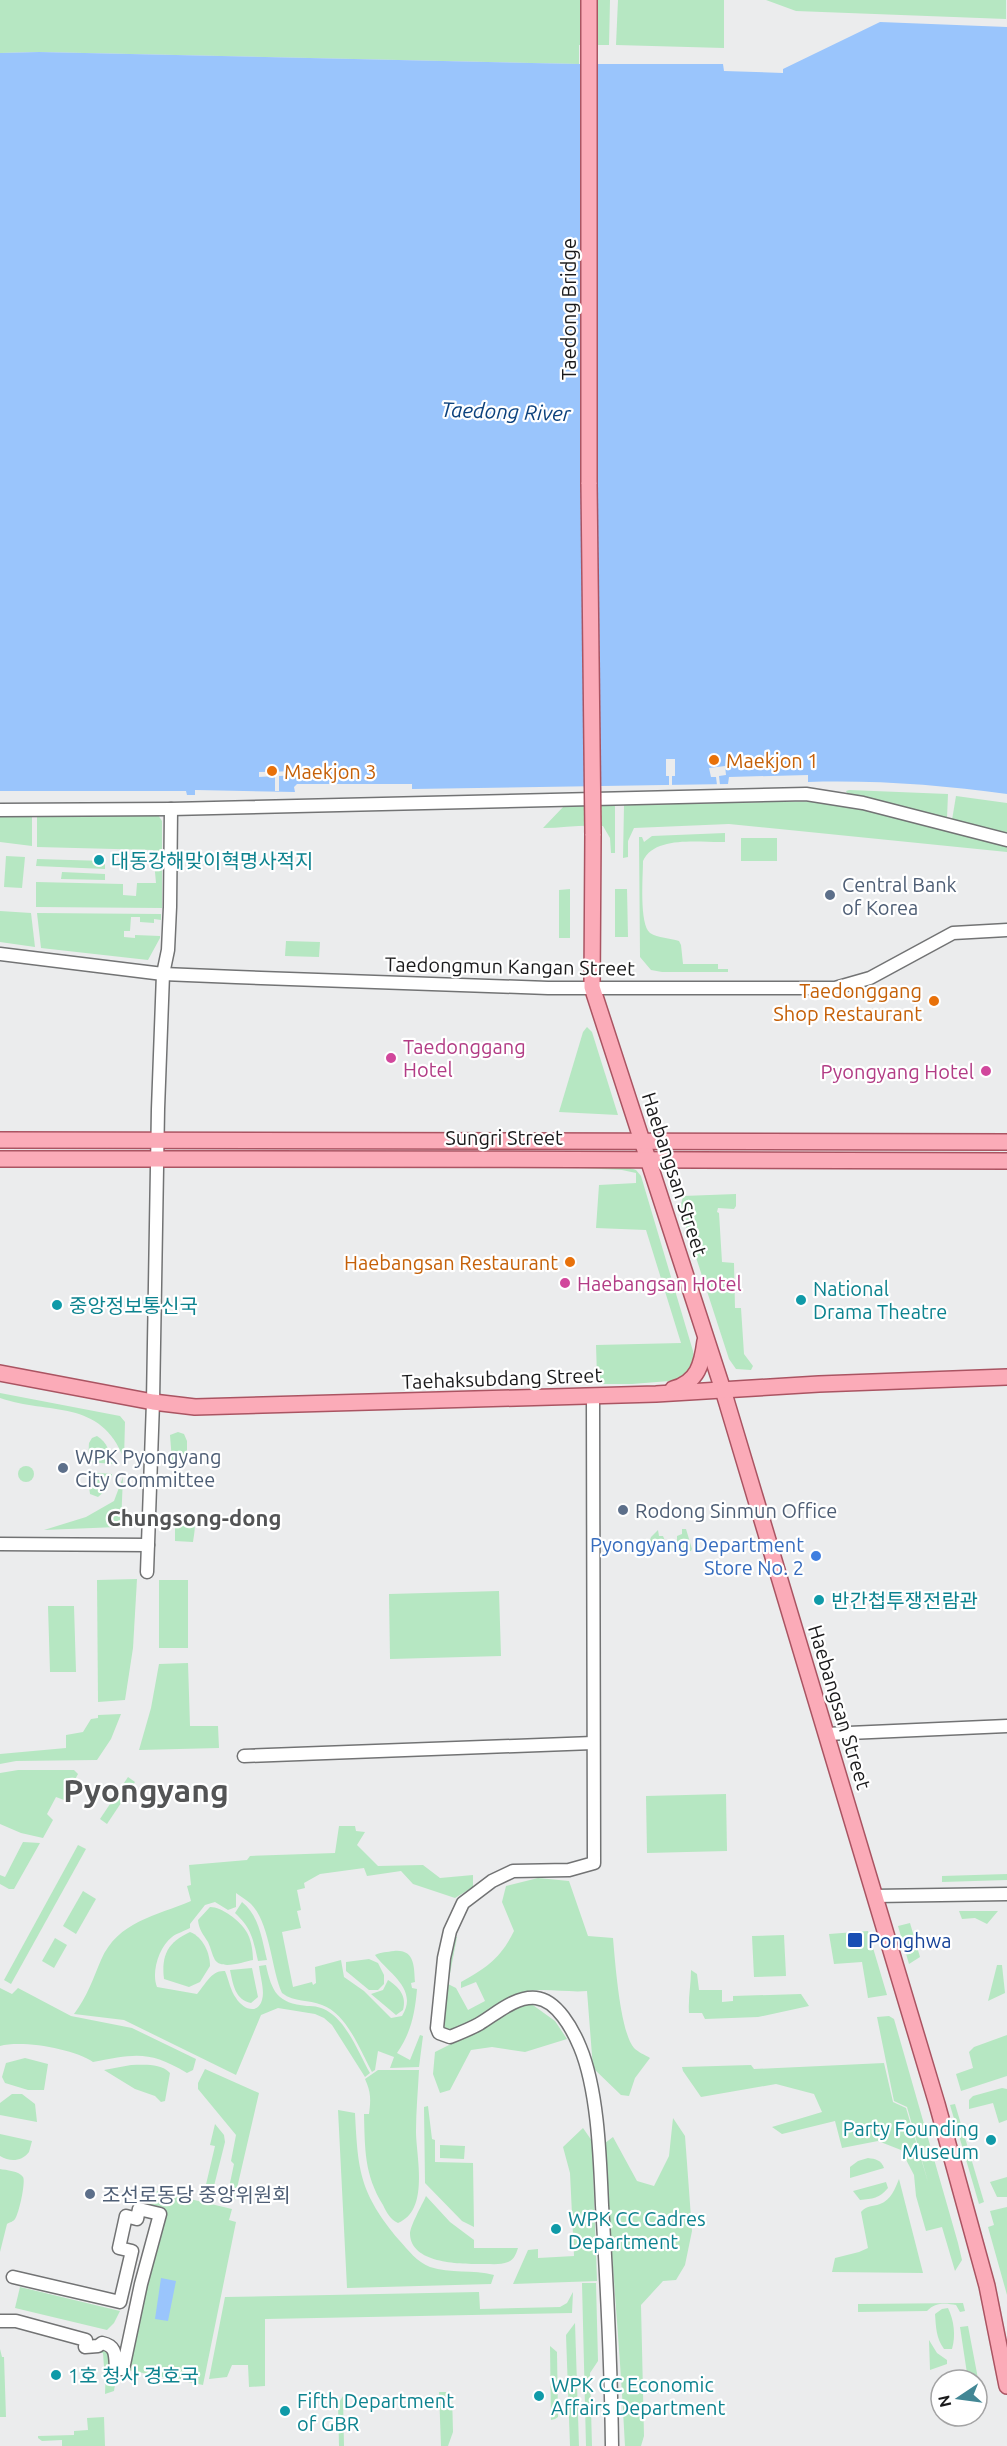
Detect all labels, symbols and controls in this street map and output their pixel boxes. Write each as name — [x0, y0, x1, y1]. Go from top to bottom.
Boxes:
street label: Taedong Bridge — [557, 238, 580, 380]
water label: Taedong River — [441, 397, 572, 425]
place label: Maekjon 1 — [726, 749, 819, 772]
marker: Maekjon 1 — [707, 753, 721, 767]
place label: Maekjon 3 — [284, 760, 377, 783]
marker: Maekjon 3 — [265, 764, 279, 778]
place label: 대동강해맞이혁명사적지 — [111, 849, 313, 872]
marker: 대동강해맞이혁명사적지 — [92, 853, 106, 867]
place label: Central Bank of Korea — [842, 873, 957, 919]
marker: Central Bank of Korea — [823, 888, 837, 902]
street label: Taedongmun Kangan Street — [385, 952, 635, 980]
place label: Taedonggang Shop Restaurant — [773, 979, 922, 1025]
marker: Taedonggang Shop Restaurant — [927, 994, 941, 1008]
place label: Taedonggang Hotel — [403, 1035, 526, 1081]
marker: Taedonggang Hotel — [384, 1051, 398, 1065]
place label: Pyongyang Hotel — [821, 1060, 974, 1083]
marker: Pyongyang Hotel — [979, 1064, 993, 1078]
street label: Haebangsan Street — [638, 1089, 712, 1259]
street label: Sungri Street — [445, 1126, 563, 1149]
place label: Haebangsan Restaurant — [344, 1251, 558, 1274]
marker: Haebangsan Restaurant — [563, 1255, 577, 1269]
place label: Haebangsan Hotel — [577, 1272, 742, 1295]
marker: Haebangsan Hotel — [558, 1276, 572, 1290]
place label: National Drama Theatre — [813, 1277, 947, 1323]
marker: National Drama Theatre — [794, 1293, 808, 1307]
place label: 중앙정보통신국 — [69, 1294, 198, 1317]
marker: 중앙정보통신국 — [50, 1298, 64, 1312]
street label: Taehaksubdang Street — [401, 1363, 603, 1393]
place label: WPK Pyongyang City Committee — [75, 1445, 221, 1491]
marker: WPK Pyongyang City Committee — [56, 1461, 70, 1475]
place label: Rodong Sinmun Office — [635, 1499, 837, 1522]
marker: Rodong Sinmun Office — [616, 1503, 630, 1517]
district label: Chungsong-dong — [107, 1505, 281, 1530]
place label: Pyongyang Department Store No. 2 — [590, 1533, 804, 1579]
marker: Pyongyang Department Store No. 2 — [809, 1549, 823, 1563]
place label: 반간첩투쟁전람관 — [831, 1589, 978, 1612]
marker: 반간첩투쟁전람관 — [812, 1593, 826, 1607]
street label: Haebangsan Street — [804, 1622, 876, 1792]
district label: Pyongyang — [63, 1772, 229, 1808]
place label: Ponghwa — [868, 1929, 952, 1952]
marker: Ponghwa — [846, 1931, 864, 1949]
place label: Party Founding Museum — [843, 2117, 979, 2163]
marker: Party Founding Museum — [984, 2133, 998, 2147]
place label: 조선로동당 중앙위원회 — [102, 2183, 291, 2206]
marker: 조선로동당 중앙위원회 — [83, 2187, 97, 2201]
place label: WPK CC Cadres Department — [568, 2207, 706, 2253]
marker: WPK CC Cadres Department — [549, 2222, 563, 2236]
place label: 1호 청사 경호국 — [68, 2364, 199, 2387]
marker: 1호 청사 경호국 — [49, 2368, 63, 2382]
north arrow — [929, 2368, 989, 2428]
place label: WPK CC Economic Affairs Department — [551, 2373, 725, 2419]
place label: Fifth Department of GBR — [297, 2389, 454, 2435]
marker: WPK CC Economic Affairs Department — [532, 2389, 546, 2403]
text: N — [934, 2394, 954, 2409]
marker: Fifth Department of GBR — [278, 2404, 292, 2418]

